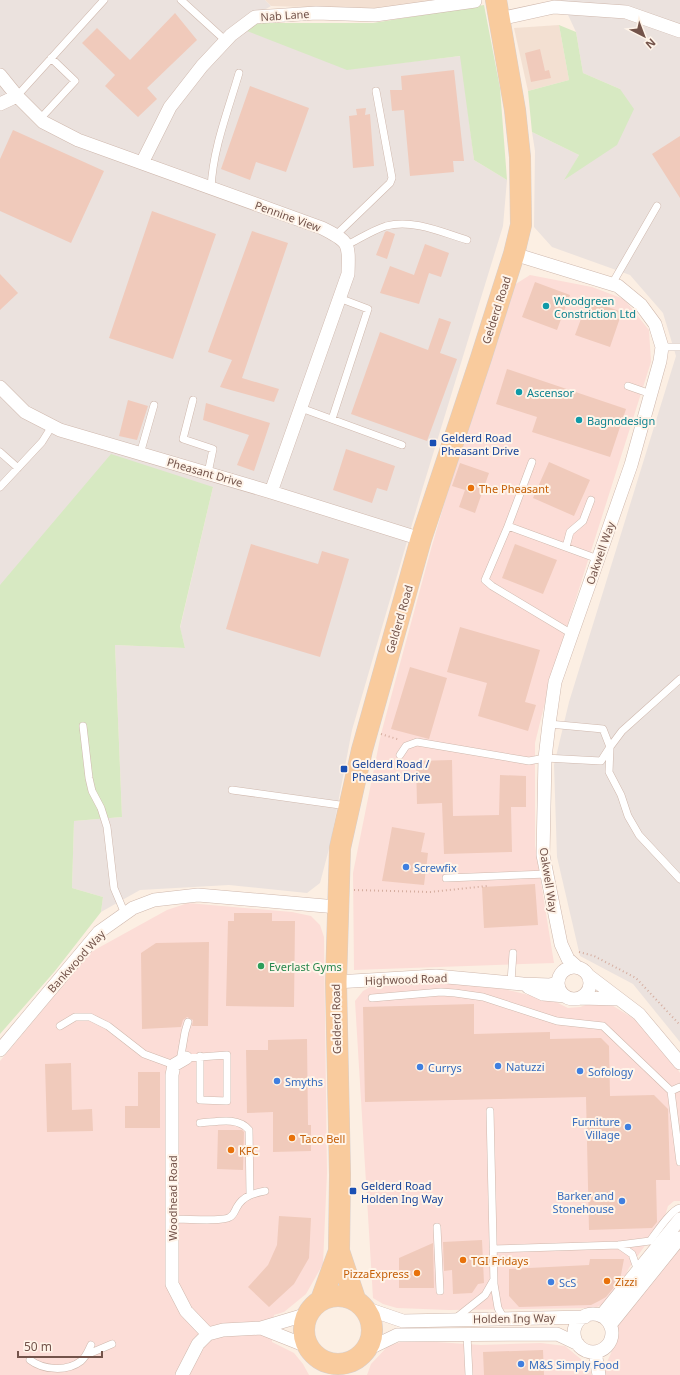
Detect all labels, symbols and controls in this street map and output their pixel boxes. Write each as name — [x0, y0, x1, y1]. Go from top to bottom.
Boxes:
street label: Nab Lane — [260, 6, 310, 24]
north arrow — [624, 16, 664, 56]
text: N — [643, 35, 659, 52]
street label: Pennine View — [253, 197, 323, 235]
street label: Gelderd Road — [478, 274, 514, 346]
place label: Woodgreen Constriction Ltd — [554, 293, 636, 321]
marker: Woodgreen Constriction Ltd — [541, 301, 551, 311]
place label: Ascensor — [527, 385, 575, 400]
marker: Ascensor — [514, 387, 524, 397]
place label: Bagnodesign — [587, 413, 655, 428]
marker: Bagnodesign — [574, 415, 584, 425]
place label: Gelderd Road Pheasant Drive — [441, 430, 519, 458]
marker: Gelderd Road Pheasant Drive — [428, 438, 438, 448]
street label: Pheasant Drive — [165, 454, 245, 490]
place label: The Pheasant — [479, 481, 549, 496]
marker: The Pheasant — [466, 483, 476, 493]
street label: Oakwell Way — [582, 519, 618, 587]
street label: Gelderd Road — [382, 583, 416, 655]
place label: Gelderd Road / Pheasant Drive — [352, 756, 430, 784]
marker: Gelderd Road / Pheasant Drive — [339, 764, 349, 774]
street label: Oakwell Way — [536, 846, 562, 914]
place label: Screwfix — [414, 860, 457, 875]
marker: Screwfix — [401, 862, 411, 872]
street label: Bankwood Way — [44, 926, 108, 996]
place label: Everlast Gyms — [269, 959, 342, 974]
marker: Everlast Gyms — [256, 961, 266, 971]
street label: Highwood Road — [364, 970, 448, 988]
street label: Gelderd Road — [328, 984, 344, 1054]
place label: Natuzzi — [506, 1059, 544, 1074]
place label: Currys — [428, 1060, 462, 1075]
marker: Natuzzi — [493, 1061, 503, 1071]
marker: Currys — [415, 1062, 425, 1072]
place label: Sofology — [588, 1064, 633, 1079]
marker: Sofology — [575, 1066, 585, 1076]
place label: Smyths — [285, 1074, 323, 1089]
marker: Smyths — [272, 1076, 282, 1086]
place label: Furniture Village — [572, 1114, 620, 1142]
marker: Furniture Village — [623, 1122, 633, 1132]
place label: Taco Bell — [300, 1131, 345, 1146]
marker: Taco Bell — [287, 1133, 297, 1143]
place label: KFC — [239, 1143, 259, 1158]
marker: KFC — [226, 1145, 236, 1155]
street label: Woodhead Road — [165, 1155, 180, 1241]
place label: Gelderd Road Holden Ing Way — [361, 1178, 444, 1206]
marker: Gelderd Road Holden Ing Way — [348, 1186, 358, 1196]
place label: Barker and Stonehouse — [553, 1188, 614, 1216]
marker: Barker and Stonehouse — [617, 1196, 627, 1206]
place label: TGI Fridays — [471, 1253, 528, 1268]
marker: TGI Fridays — [458, 1255, 468, 1265]
place label: PizzaExpress — [343, 1266, 409, 1281]
marker: PizzaExpress — [412, 1268, 422, 1278]
place label: Zizzi — [615, 1274, 637, 1289]
place label: ScS — [559, 1275, 576, 1290]
marker: Zizzi — [602, 1276, 612, 1286]
marker: ScS — [546, 1277, 556, 1287]
street label: Holden Ing Way — [473, 1310, 556, 1326]
scale bar — [18, 1333, 102, 1359]
text: 50 m — [24, 1338, 52, 1355]
place label: M&S Simply Food — [529, 1357, 619, 1372]
marker: M&S Simply Food — [516, 1359, 526, 1369]

